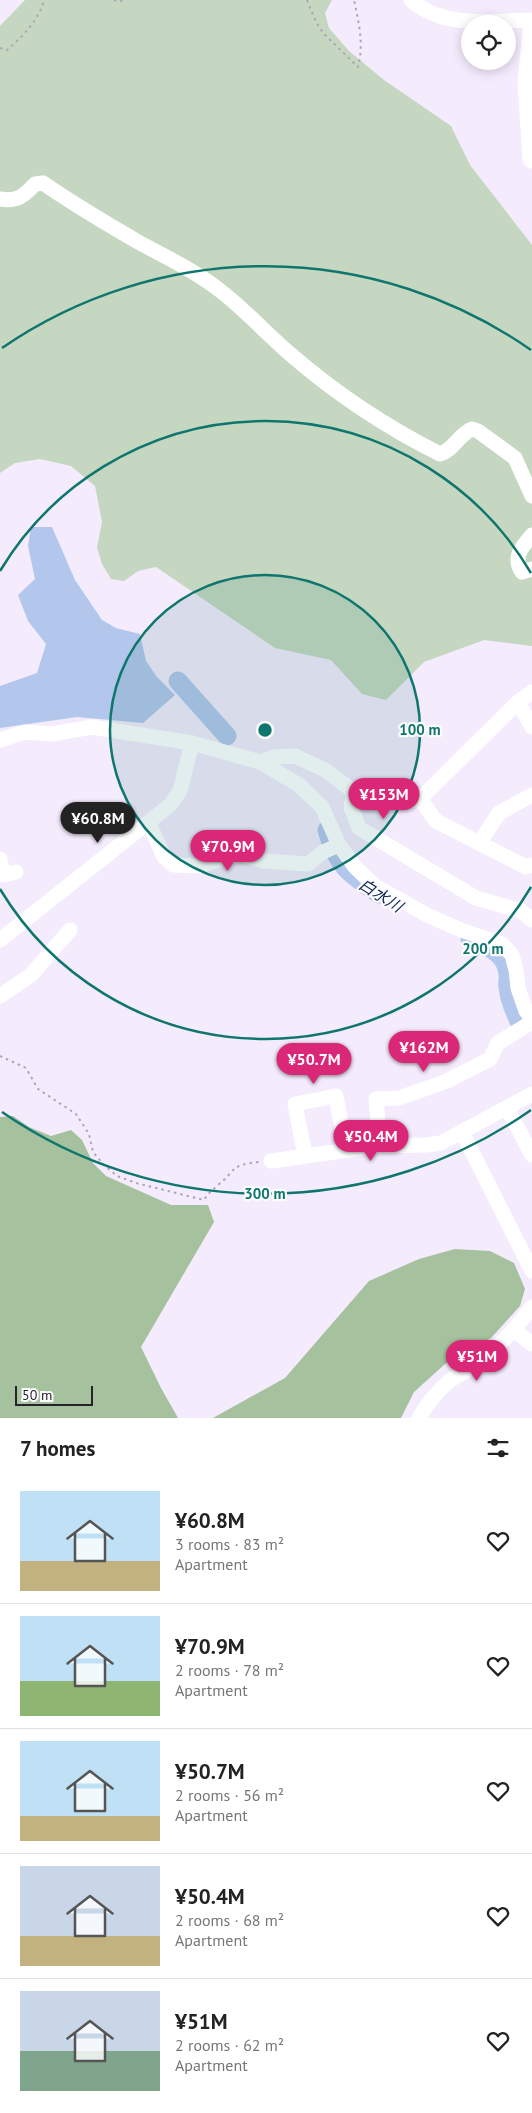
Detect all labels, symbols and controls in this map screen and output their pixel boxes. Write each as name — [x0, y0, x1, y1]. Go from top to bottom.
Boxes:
map controls — [461, 15, 516, 70]
button: locate — [461, 15, 516, 70]
text: 100 m — [399, 720, 441, 739]
centre of rings — [256, 721, 274, 739]
pin: ¥153M — [349, 778, 419, 820]
text: ¥153M — [359, 784, 409, 804]
pin: ¥60.8M — [57, 802, 139, 844]
text: ¥60.8M — [71, 808, 125, 828]
pin: ¥70.9M — [187, 830, 269, 872]
text: ¥70.9M — [201, 836, 255, 856]
water label: 白水川 — [355, 874, 408, 917]
text: 200 m — [462, 939, 504, 958]
pin: ¥162M — [389, 1030, 459, 1073]
text: ¥162M — [399, 1037, 449, 1057]
pin: ¥50.7M — [273, 1042, 355, 1085]
text: ¥50.7M — [287, 1049, 341, 1069]
pin: ¥50.4M — [330, 1120, 412, 1162]
text: ¥50.4M — [344, 1126, 398, 1146]
text: 300 m — [244, 1184, 286, 1203]
pin: ¥51M — [447, 1340, 507, 1382]
text: ¥51M — [457, 1346, 497, 1366]
scale bar — [15, 1383, 92, 1406]
text: 50 m — [22, 1386, 52, 1404]
icon: filters — [484, 1434, 512, 1462]
text: 7 homes — [20, 1435, 95, 1462]
text: ¥60.8M — [175, 1507, 245, 1534]
icon: home — [60, 1511, 120, 1571]
icon: heart — [484, 1527, 512, 1555]
text: 3 rooms · 83 m² — [175, 1534, 284, 1554]
text: Apartment — [175, 1554, 248, 1574]
text: ¥70.9M — [175, 1633, 245, 1660]
icon: home — [60, 1636, 120, 1696]
icon: heart — [484, 1652, 512, 1680]
text: 2 rooms · 78 m² — [175, 1660, 284, 1680]
text: Apartment — [175, 1680, 248, 1700]
text: ¥50.7M — [175, 1758, 245, 1785]
icon: home — [60, 1761, 120, 1821]
icon: heart — [484, 1777, 512, 1805]
text: 2 rooms · 56 m² — [175, 1785, 284, 1805]
text: Apartment — [175, 1805, 248, 1825]
text: ¥50.4M — [175, 1883, 245, 1910]
icon: home — [60, 1886, 120, 1946]
icon: heart — [484, 1902, 512, 1930]
text: 2 rooms · 68 m² — [175, 1910, 284, 1930]
text: Apartment — [175, 1930, 248, 1950]
text: ¥51M — [175, 2008, 228, 2035]
icon: home — [60, 2011, 120, 2071]
icon: heart — [484, 2027, 512, 2055]
text: 2 rooms · 62 m² — [175, 2035, 284, 2055]
text: Apartment — [175, 2055, 248, 2075]

